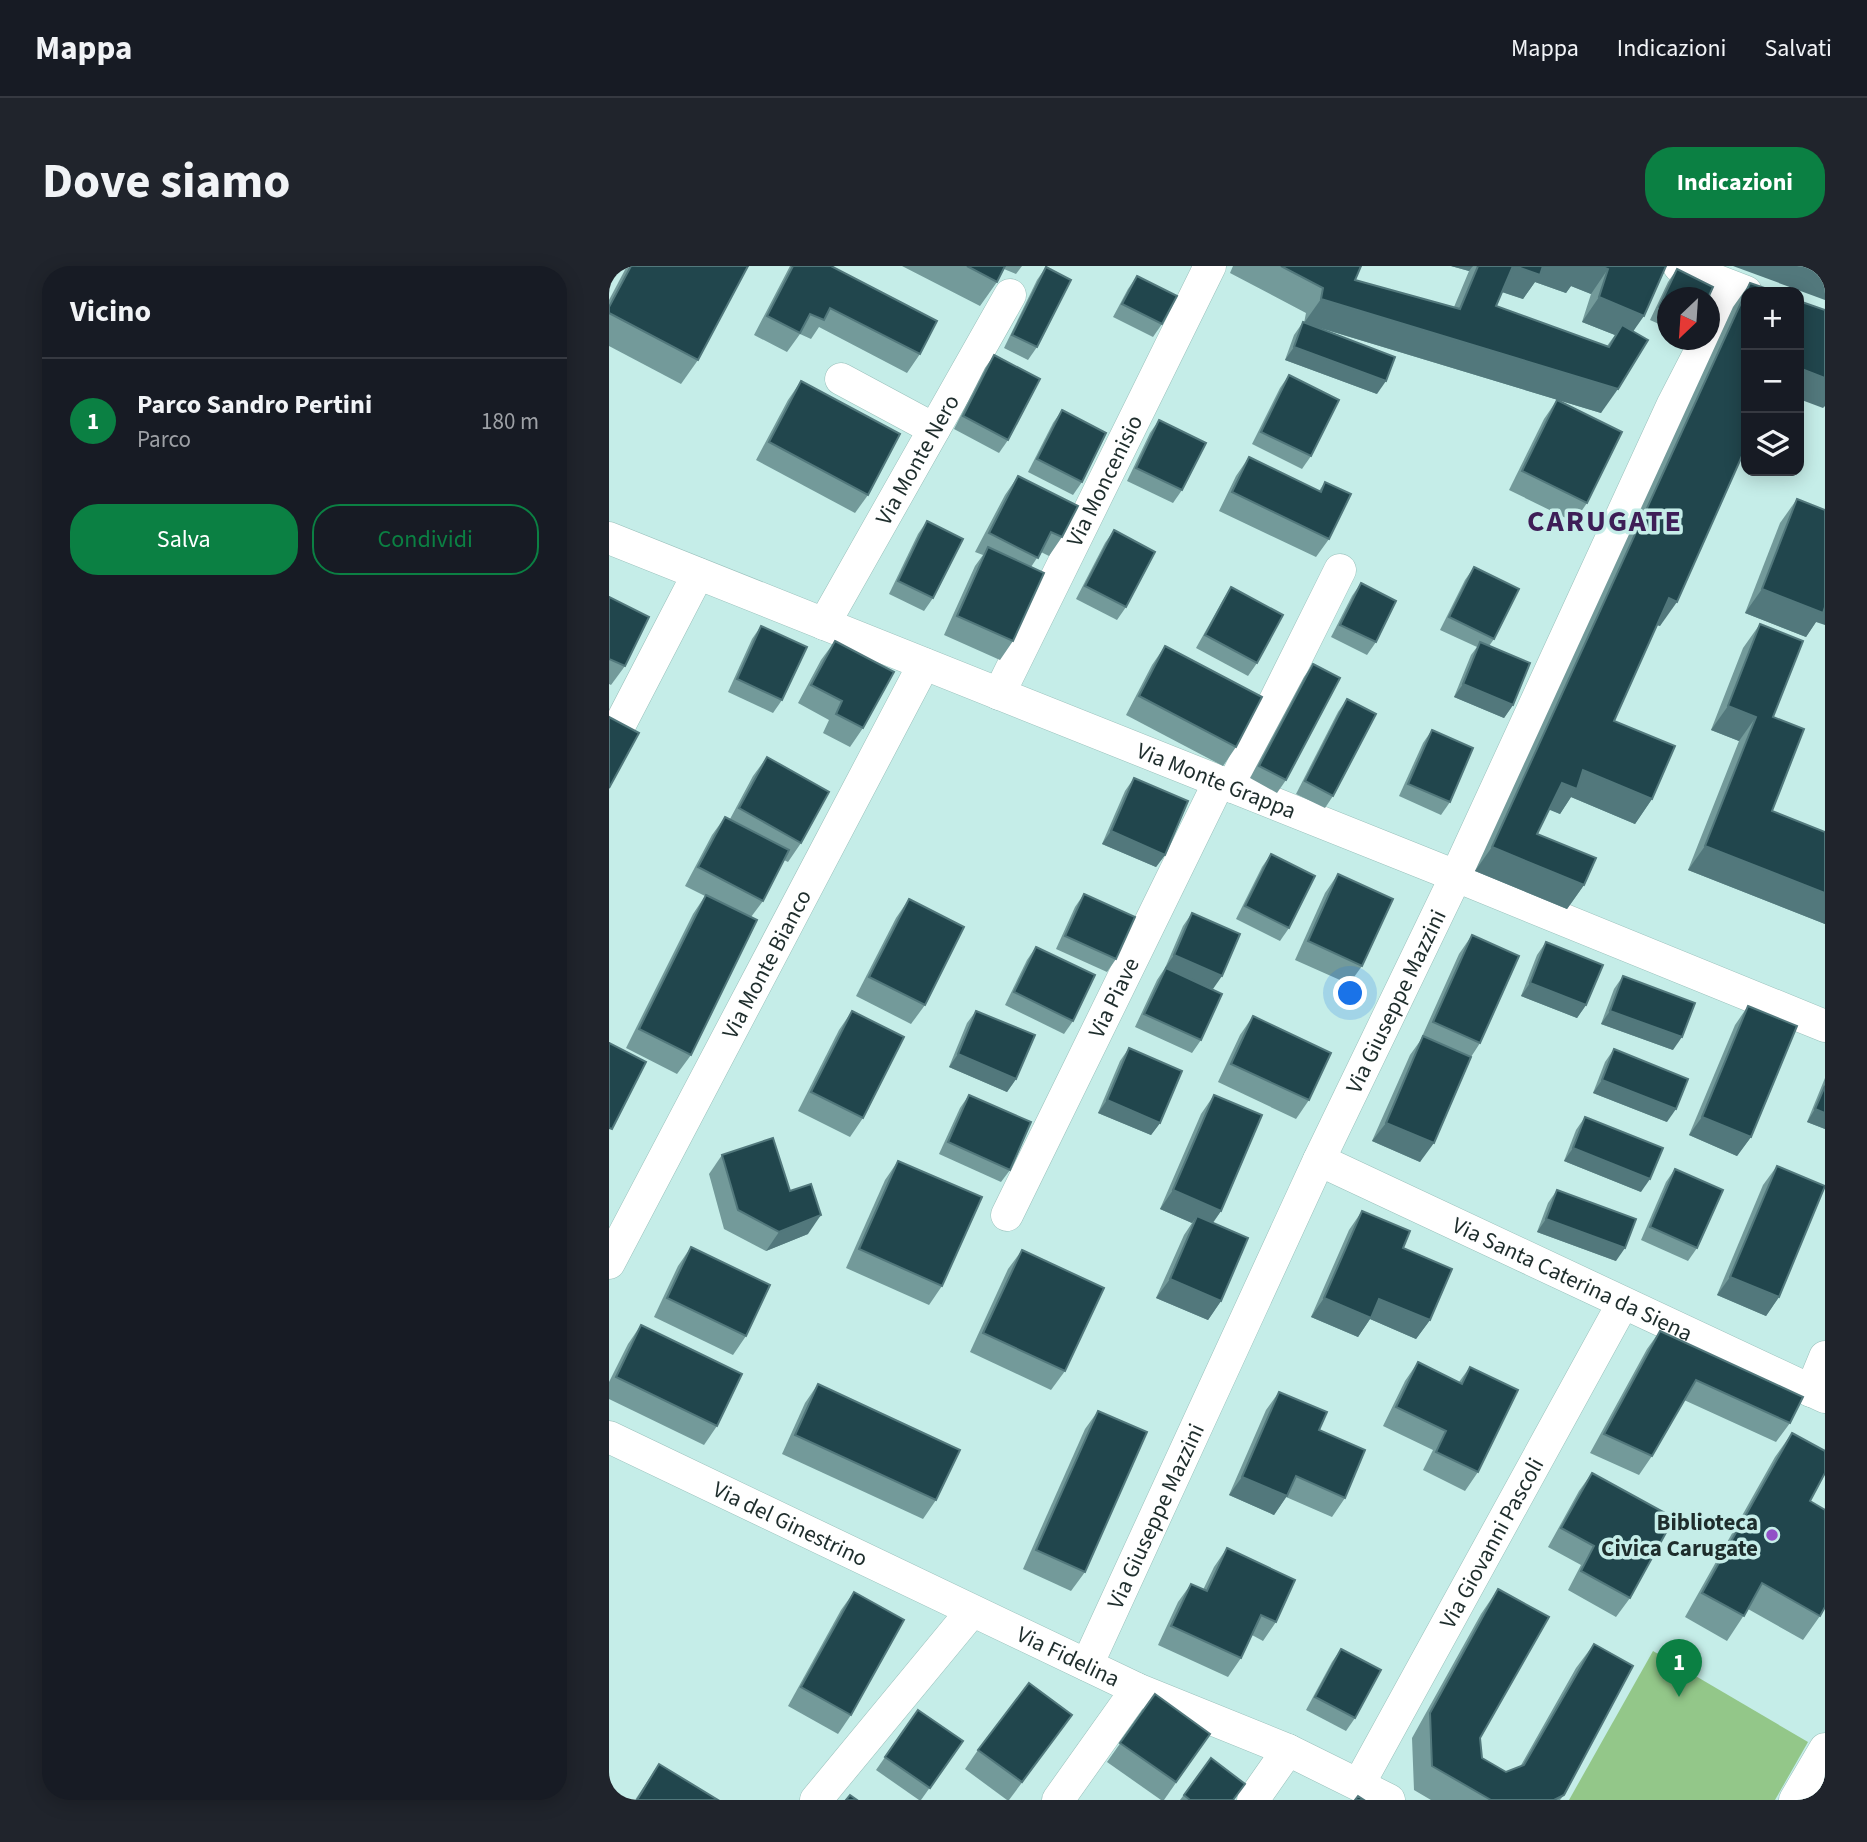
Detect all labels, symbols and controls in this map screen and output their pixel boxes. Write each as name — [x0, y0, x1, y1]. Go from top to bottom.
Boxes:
text: Mappa — [35, 25, 132, 72]
text: Mappa — [1511, 31, 1579, 66]
text: Indicazioni — [1617, 31, 1726, 66]
text: Salvati — [1764, 31, 1832, 66]
text: Dove siamo — [42, 147, 291, 217]
button: Indicazioni — [1645, 147, 1825, 218]
north arrow — [1657, 287, 1720, 350]
map controls — [1741, 287, 1804, 476]
button: + — [1741, 287, 1804, 350]
text: Vicino — [70, 290, 151, 333]
button: − — [1741, 350, 1804, 413]
text: Parco Sandro Pertini — [137, 386, 372, 423]
street label: Via Monte Nero — [867, 388, 967, 531]
text: 1 — [87, 405, 99, 438]
text: 180 m — [481, 405, 539, 438]
street label: Via Moncenisio — [1058, 409, 1151, 552]
button: layers — [1741, 413, 1804, 476]
text: Parco — [137, 423, 191, 456]
district label: CARUGATE — [1527, 500, 1683, 543]
button: Salva — [70, 504, 298, 575]
button: Condividi — [312, 504, 539, 575]
street label: Via Monte Grappa — [1132, 734, 1301, 827]
street label: Via Monte Bianco — [713, 883, 819, 1045]
street label: Via Giuseppe Mazzini — [1337, 904, 1454, 1099]
street label: Via Piave — [1080, 952, 1147, 1044]
your location — [1333, 976, 1367, 1010]
street label: Via Santa Caterina da Siena — [1447, 1208, 1698, 1349]
street label: Via Giuseppe Mazzini — [1099, 1418, 1212, 1614]
street label: Via Giovanni Pascoli — [1431, 1451, 1552, 1634]
street label: Via del Ginestrino — [707, 1473, 873, 1575]
place label: Biblioteca Civica Carugate — [1601, 1506, 1758, 1565]
marker: Biblioteca Civica Carugate — [1764, 1527, 1780, 1543]
street label: Via Fidelina — [1011, 1618, 1125, 1695]
pin: 1 — [1656, 1639, 1702, 1697]

